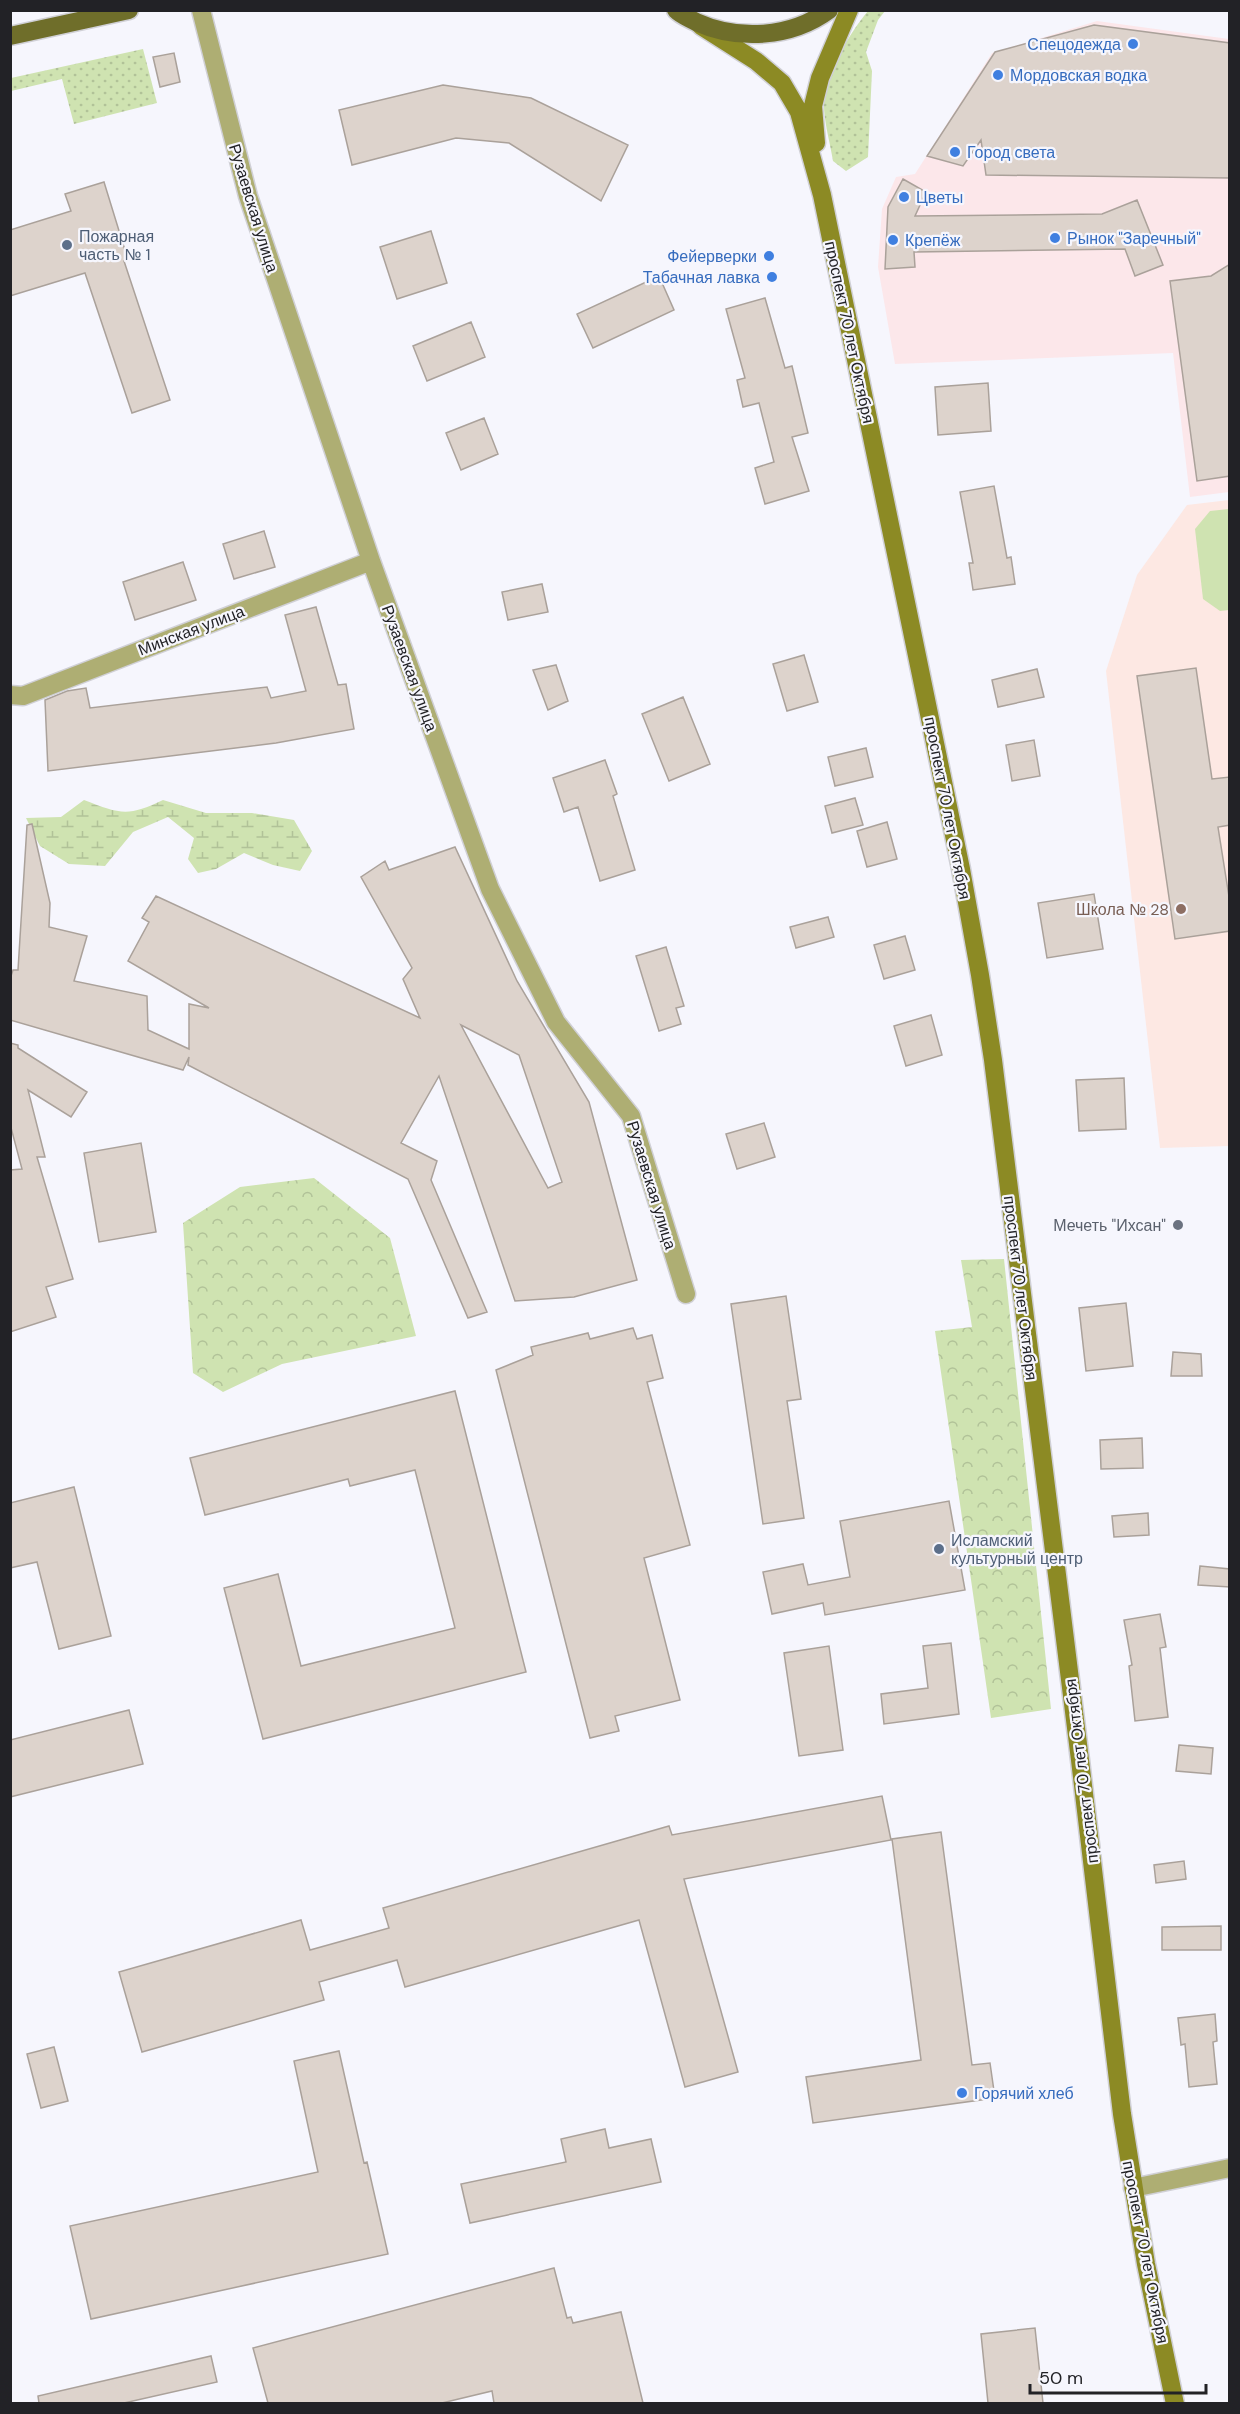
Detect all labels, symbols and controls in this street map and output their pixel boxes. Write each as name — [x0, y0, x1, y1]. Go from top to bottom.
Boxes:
place label: Спецодежда — [1027, 34, 1121, 55]
marker: Спецодежда — [1126, 37, 1140, 51]
place label: Мордовская водка — [1010, 65, 1147, 86]
marker: Мордовская водка — [991, 68, 1005, 82]
street label: Рузаевская улица — [224, 141, 283, 275]
place label: Город света — [967, 142, 1055, 163]
marker: Город света — [948, 145, 962, 159]
place label: Цветы — [916, 187, 963, 208]
marker: Цветы — [897, 190, 911, 204]
place label: Пожарная часть № 1 — [79, 226, 154, 265]
place label: Рынок "Заречный" — [1067, 228, 1201, 249]
place label: Крепёж — [905, 230, 961, 251]
marker: Рынок "Заречный" — [1048, 231, 1062, 245]
marker: Крепёж — [886, 233, 900, 247]
marker: Пожарная часть № 1 — [60, 238, 74, 252]
street label: проспект 70 лет Октября — [820, 239, 879, 425]
place label: Фейерверки — [667, 246, 757, 267]
marker: Фейерверки — [762, 249, 776, 263]
place label: Табачная лавка — [643, 267, 760, 288]
marker: Табачная лавка — [765, 270, 779, 284]
street label: Минская улица — [135, 601, 247, 660]
street label: Рузаевская улица — [377, 602, 442, 734]
street label: проспект 70 лет Октября — [919, 715, 976, 901]
place label: Школа № 28 — [1076, 899, 1169, 920]
marker: Школа № 28 — [1174, 902, 1188, 916]
street label: Рузаевская улица — [622, 1118, 681, 1252]
street label: проспект 70 лет Октября — [999, 1195, 1042, 1382]
place label: Мечеть "Ихсан" — [1053, 1215, 1166, 1236]
marker: Мечеть "Ихсан" — [1171, 1218, 1185, 1232]
place label: Исламский культурный центр — [951, 1530, 1083, 1569]
marker: Исламский культурный центр — [932, 1542, 946, 1556]
street label: проспект 70 лет Октября — [1060, 1677, 1103, 1864]
place label: Горячий хлеб — [974, 2083, 1074, 2104]
marker: Горячий хлеб — [955, 2086, 969, 2100]
street label: проспект 70 лет Октября — [1117, 2159, 1174, 2345]
scale bar — [1030, 2357, 1206, 2395]
text: 50 m — [1039, 2366, 1083, 2390]

